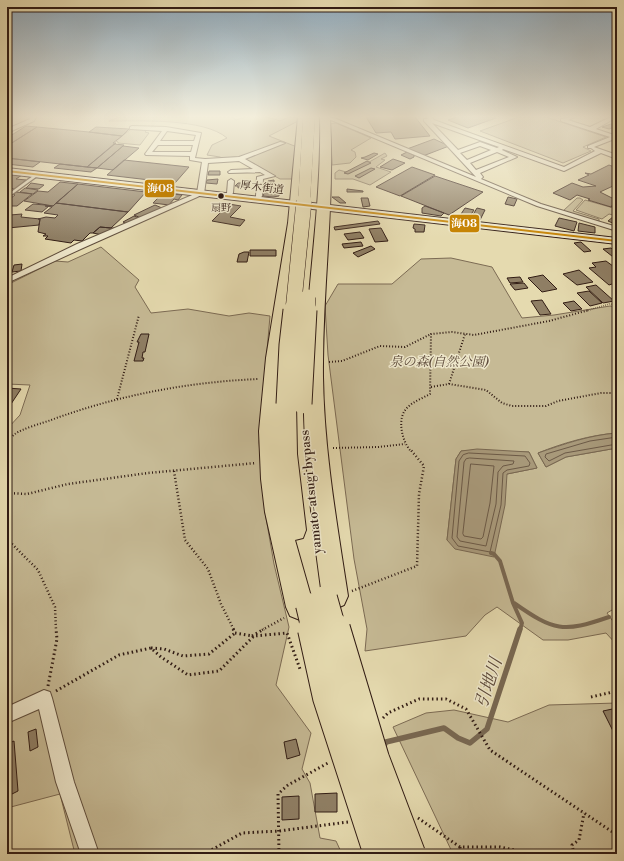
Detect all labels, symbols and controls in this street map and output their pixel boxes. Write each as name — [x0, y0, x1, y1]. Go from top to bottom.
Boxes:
street label: 厚木街道 — [239, 178, 285, 198]
line badge: 海08 — [144, 179, 175, 198]
text: 海08 — [147, 182, 173, 196]
marker: 扇野 — [216, 191, 226, 201]
place label: 扇野 — [211, 202, 231, 214]
line badge: 海08 — [449, 214, 480, 233]
text: 海08 — [451, 217, 477, 231]
park label: 泉の森(自然公園) — [389, 354, 489, 370]
street label: yamato-atsugi bypass — [296, 429, 326, 556]
water label: 引地川 — [471, 653, 508, 711]

